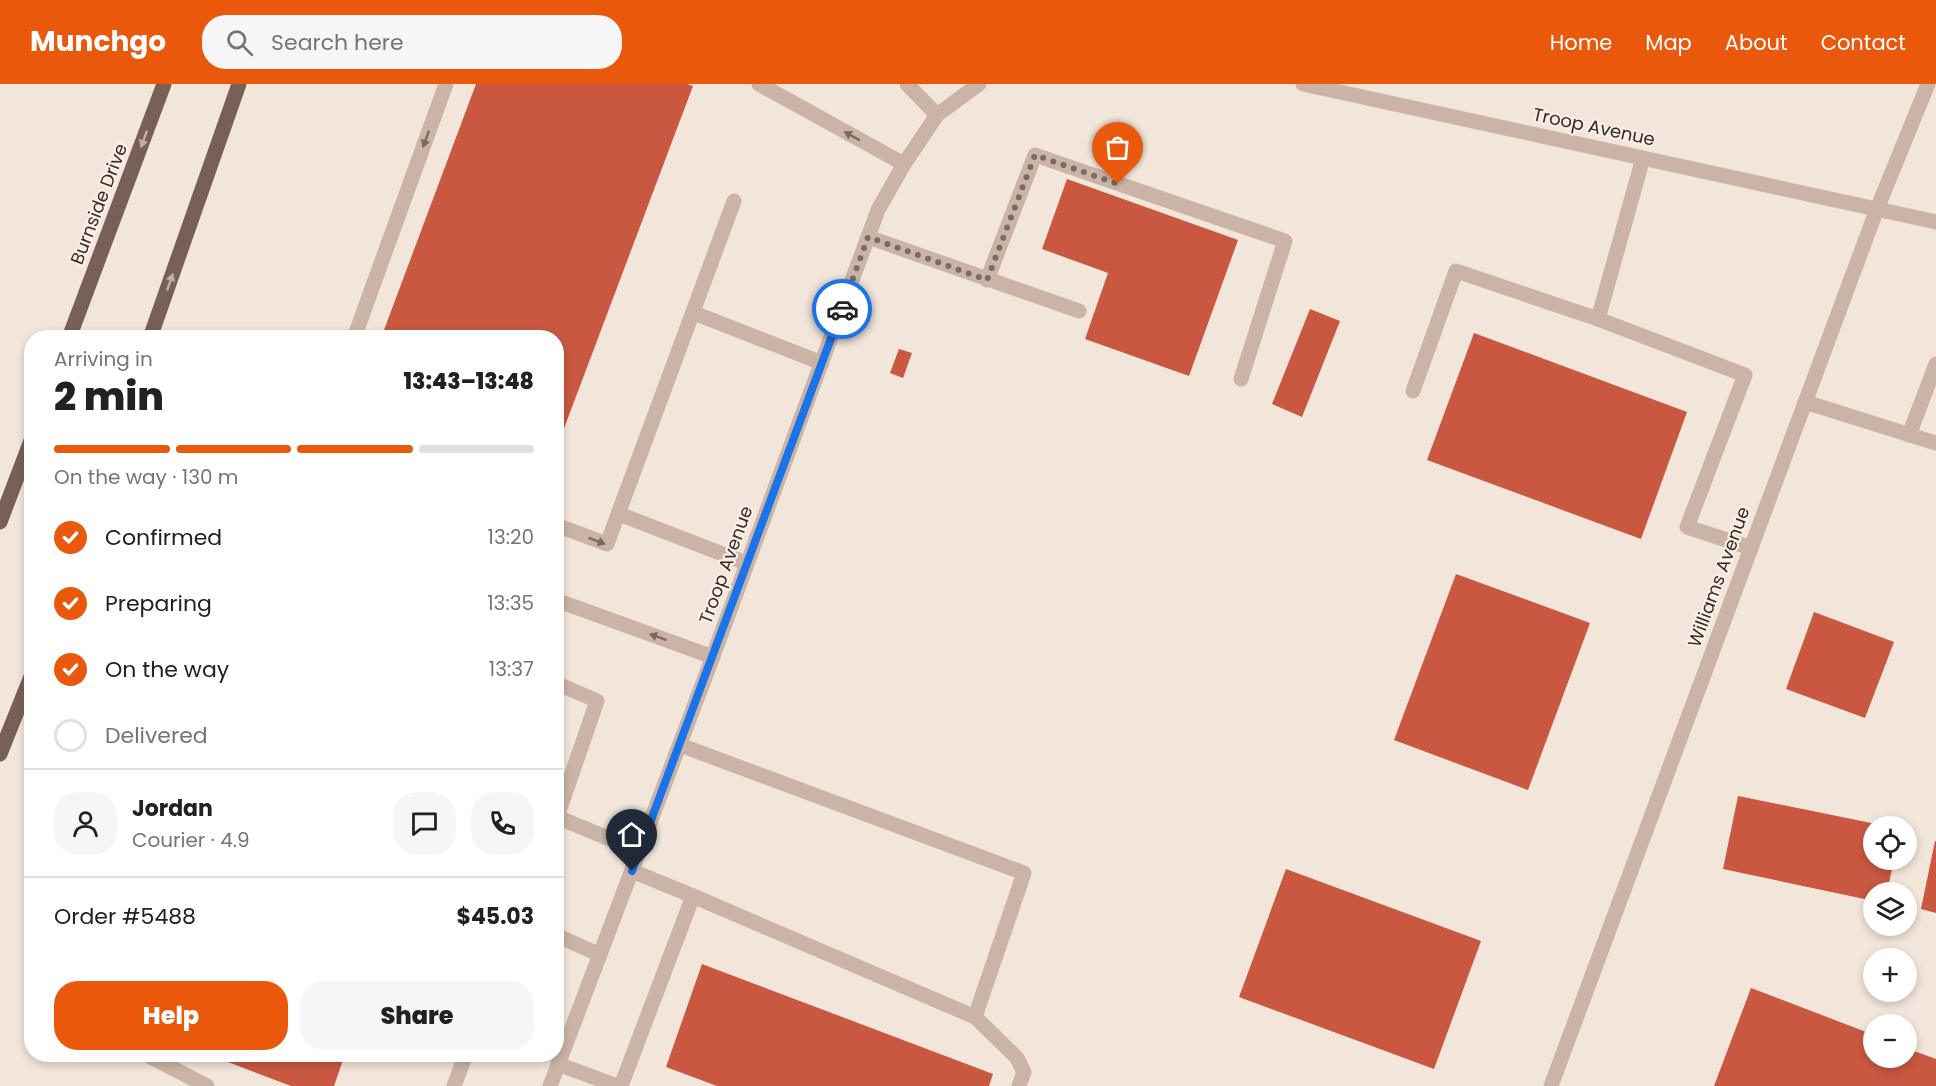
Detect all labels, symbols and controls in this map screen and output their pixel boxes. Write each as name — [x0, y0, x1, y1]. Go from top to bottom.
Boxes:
search box — [202, 15, 622, 69]
text: Munchgo — [30, 22, 166, 61]
icon: search — [223, 26, 256, 59]
text: Search here — [271, 27, 404, 58]
text: Home — [1550, 28, 1612, 57]
text: Map — [1645, 28, 1692, 57]
text: About — [1725, 28, 1788, 57]
text: Contact — [1821, 28, 1906, 57]
street label: Troop Avenue — [1531, 101, 1657, 152]
pin — [1092, 122, 1143, 184]
one-way arrow — [139, 130, 148, 148]
one-way arrow — [420, 130, 430, 148]
one-way arrow — [844, 131, 861, 141]
icon: bag — [1101, 131, 1134, 164]
street label: Burnside Drive — [64, 140, 133, 268]
one-way arrow — [165, 273, 175, 291]
courier — [812, 279, 872, 339]
icon: car — [826, 293, 859, 326]
text: Arriving in — [54, 345, 153, 373]
text: 13:43–13:48 — [403, 366, 534, 397]
text: 2 min — [54, 369, 164, 424]
text: On the way · 130 m — [54, 463, 238, 491]
street label: Troop Avenue — [693, 502, 758, 627]
street label: Williams Avenue — [1682, 503, 1756, 651]
icon: check — [54, 521, 87, 554]
text: Confirmed — [105, 522, 222, 553]
text: 13:20 — [488, 523, 534, 551]
one-way arrow — [588, 536, 606, 546]
icon: check — [54, 587, 87, 620]
text: Preparing — [105, 588, 212, 619]
text: 13:35 — [487, 589, 534, 617]
one-way arrow — [649, 631, 667, 641]
icon: check — [54, 653, 87, 686]
text: On the way — [105, 654, 229, 685]
text: 13:37 — [489, 655, 534, 683]
text: Delivered — [105, 720, 208, 751]
button: person — [54, 792, 117, 855]
button: chat — [393, 792, 456, 855]
button: phone — [471, 792, 534, 855]
text: Jordan — [132, 793, 213, 824]
pin — [606, 809, 657, 871]
map controls — [1863, 816, 1917, 1068]
button: locate — [1863, 816, 1917, 870]
icon: home — [615, 818, 648, 851]
text: Courier · 4.9 — [132, 826, 250, 854]
button: layers — [1863, 882, 1917, 936]
text: Order #5488 — [54, 901, 196, 932]
text: $45.03 — [456, 901, 534, 932]
button: + — [1863, 948, 1917, 1002]
button: Help — [54, 981, 288, 1050]
button: Share — [300, 981, 534, 1050]
button: − — [1863, 1014, 1917, 1068]

